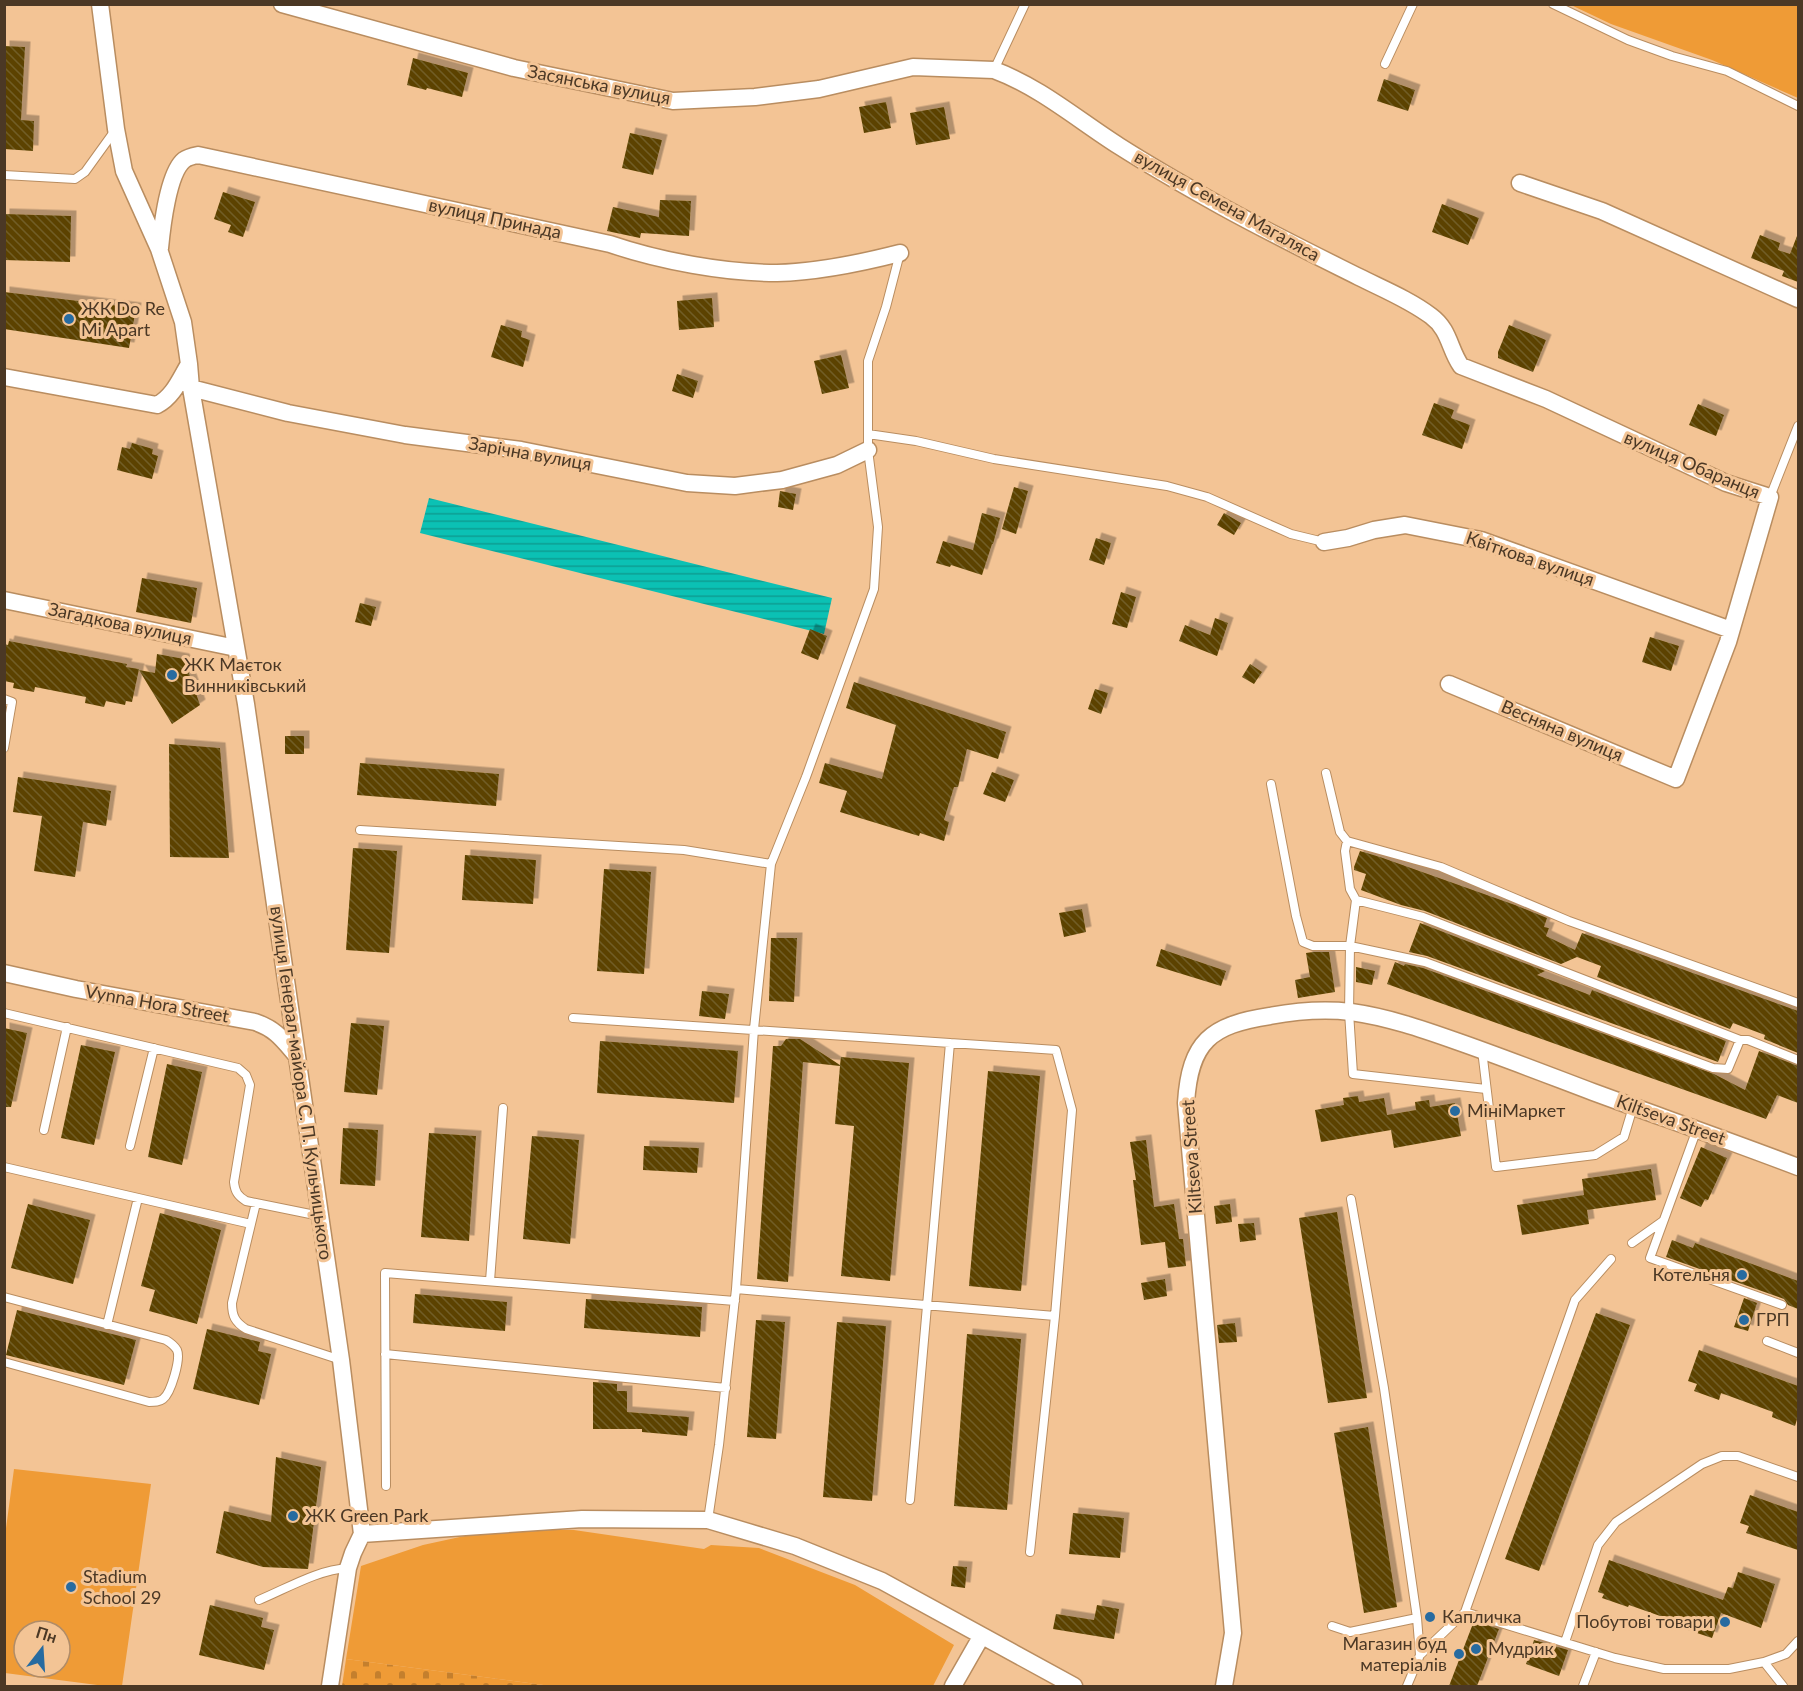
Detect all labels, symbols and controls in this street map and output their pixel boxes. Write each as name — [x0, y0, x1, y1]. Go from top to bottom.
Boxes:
street label: Засянська вулиця — [526, 59, 672, 109]
street label: вулиця Семена Магаляса — [1131, 145, 1324, 265]
street label: вулиця Принада — [427, 193, 564, 243]
place label: ЖК Do Re Mi Apart — [81, 297, 165, 340]
marker: ЖК Do Re Mi Apart — [62, 312, 76, 326]
street label: вулиця Обаранця — [1621, 426, 1763, 503]
street label: Зарічна вулиця — [467, 431, 593, 475]
street label: Квіткова вулиця — [1464, 526, 1597, 590]
street label: Загадкова вулиця — [47, 597, 194, 649]
place label: ЖК Маєток Винниківський — [184, 653, 306, 696]
marker: ЖК Маєток Винниківський — [165, 668, 179, 682]
street label: Весняна вулиця — [1498, 695, 1627, 766]
street label: вулиця Генерал-майора С. П. Кульчицького — [266, 904, 338, 1261]
street label: Vynna Hora Street — [84, 980, 231, 1027]
street label: Kiltseva Street — [1614, 1089, 1729, 1149]
street label: Kiltseva Street — [1176, 1099, 1206, 1215]
place label: МініМаркет — [1467, 1099, 1565, 1121]
marker: МініМаркет — [1448, 1104, 1462, 1118]
place label: Котельня — [1652, 1263, 1730, 1285]
marker: Котельня — [1735, 1268, 1749, 1282]
place label: ГРП — [1756, 1308, 1790, 1330]
marker: ГРП — [1737, 1313, 1751, 1327]
place label: ЖК Green Park — [305, 1504, 429, 1526]
marker: ЖК Green Park — [286, 1509, 300, 1523]
place label: Stadium School 29 — [83, 1565, 162, 1608]
marker: Stadium School 29 — [64, 1580, 78, 1594]
place label: Капличка — [1442, 1605, 1521, 1627]
marker: Капличка — [1423, 1610, 1437, 1624]
place label: Побутові товари — [1576, 1610, 1713, 1632]
marker: Побутові товари — [1718, 1615, 1732, 1629]
north arrow — [12, 1619, 72, 1679]
text: Пн — [34, 1622, 59, 1646]
place label: Магазин буд матеріалів — [1342, 1632, 1447, 1675]
place label: Мудрик — [1488, 1637, 1555, 1659]
marker: Мудрик — [1469, 1642, 1483, 1656]
marker: Магазин буд матеріалів — [1452, 1647, 1466, 1661]

